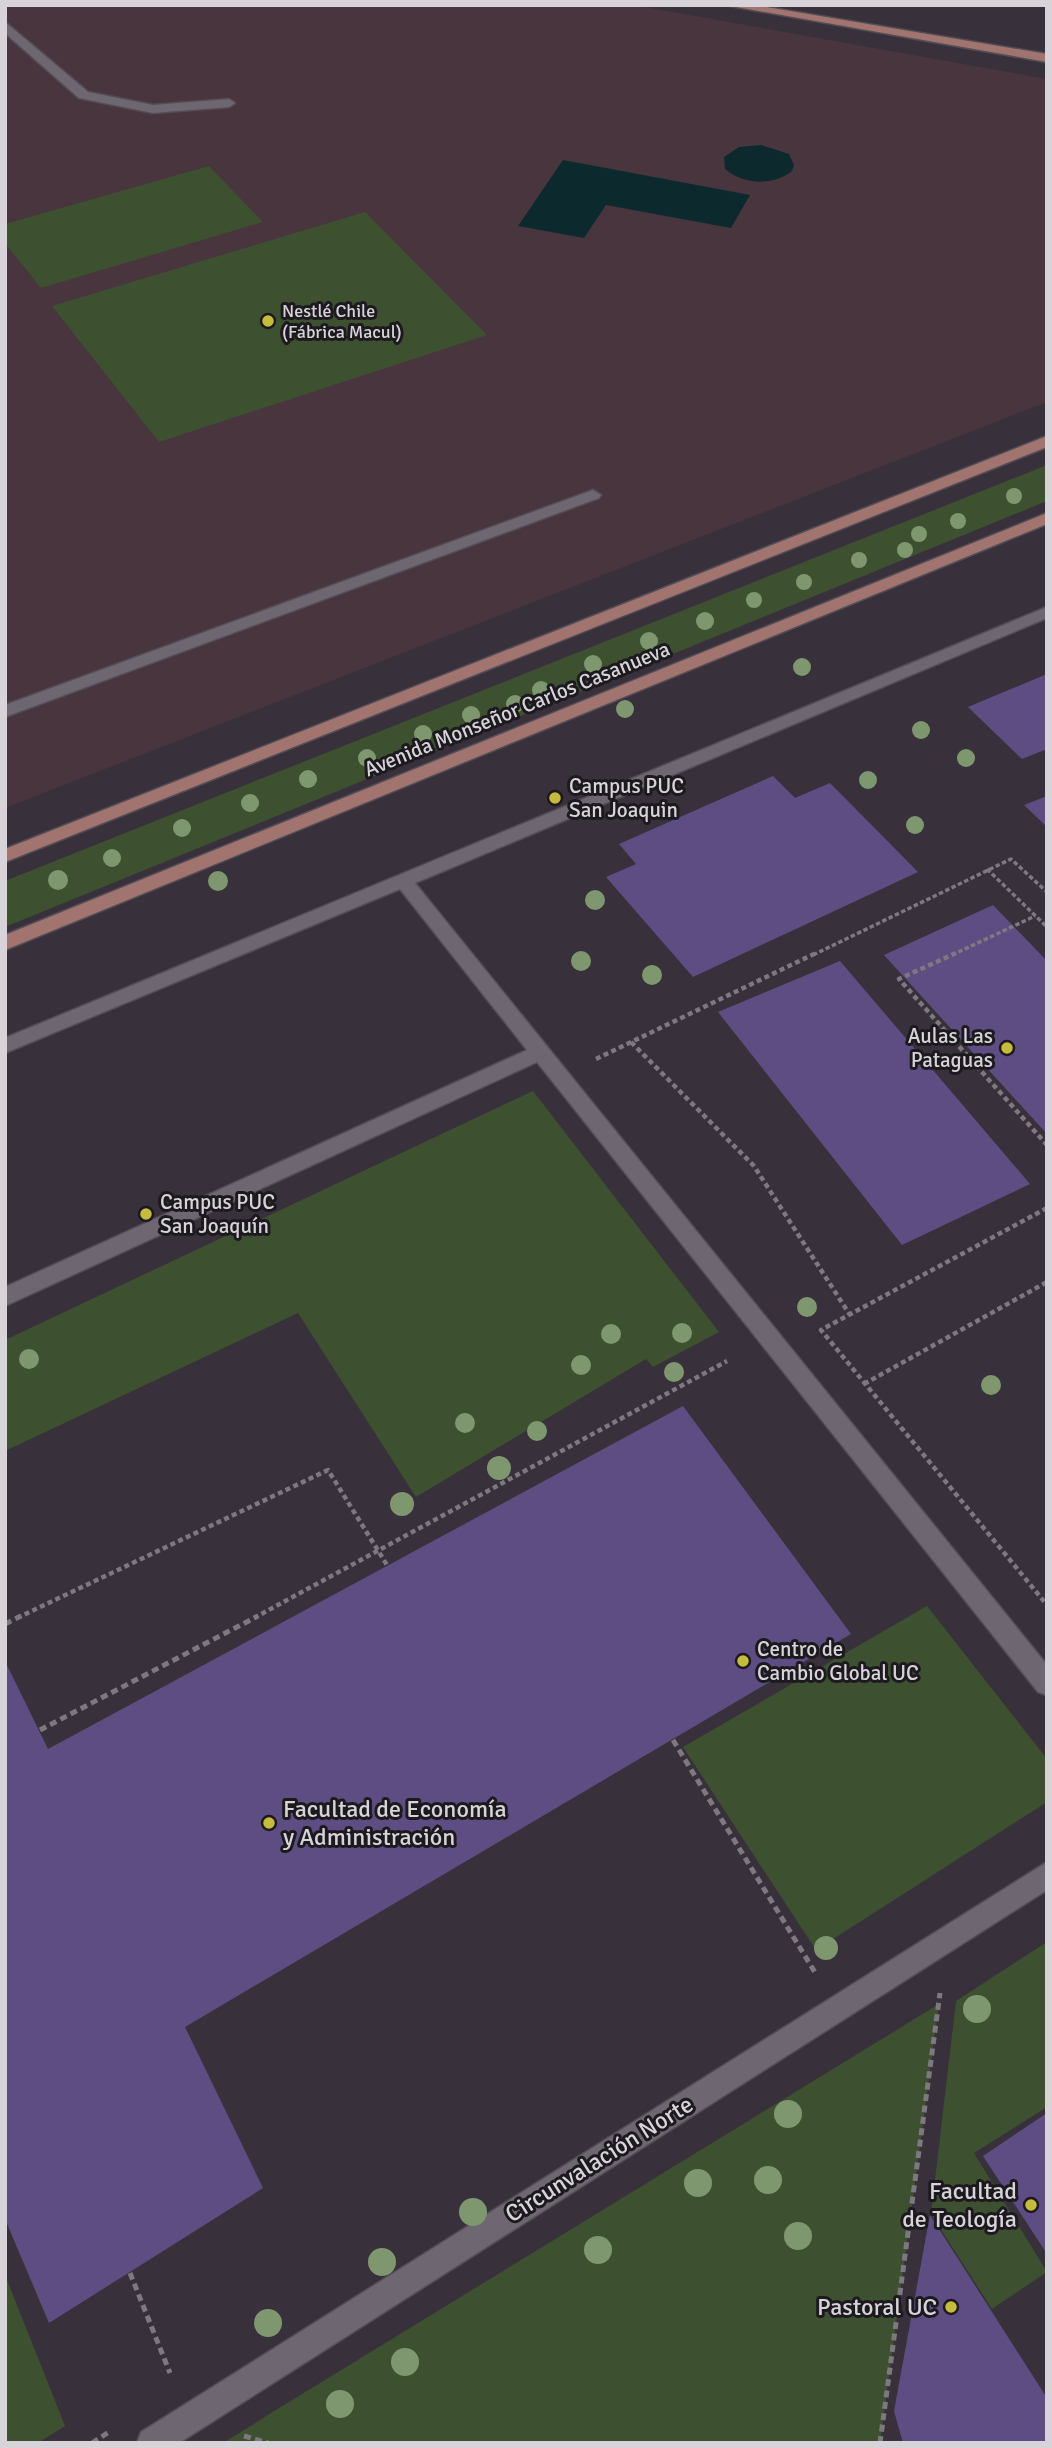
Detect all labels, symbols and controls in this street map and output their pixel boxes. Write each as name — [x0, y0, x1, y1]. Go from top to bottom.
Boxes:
place label: Nestlé Chile (Fábrica Macul) — [282, 300, 402, 343]
marker: Nestlé Chile (Fábrica Macul) — [260, 313, 276, 329]
street label: Avenida Monseñor Carlos Casanueva — [360, 636, 674, 782]
place label: Campus PUC San Joaquin — [569, 773, 684, 823]
marker: Campus PUC San Joaquin — [547, 790, 563, 806]
place label: Aulas Las Pataguas — [908, 1023, 993, 1073]
marker: Aulas Las Pataguas — [999, 1040, 1015, 1056]
place label: Campus PUC San Joaquín — [160, 1189, 275, 1239]
marker: Campus PUC San Joaquín — [138, 1206, 154, 1222]
place label: Centro de Cambio Global UC — [757, 1636, 919, 1686]
marker: Centro de Cambio Global UC — [735, 1653, 751, 1669]
place label: Facultad de Economía y Administración — [283, 1794, 507, 1852]
marker: Facultad de Economía y Administración — [261, 1815, 277, 1831]
street label: Circunvalación Norte — [499, 2089, 699, 2229]
place label: Facultad de Teología — [902, 2176, 1017, 2234]
marker: Facultad de Teología — [1023, 2197, 1039, 2213]
place label: Pastoral UC — [817, 2292, 937, 2322]
marker: Pastoral UC — [943, 2299, 959, 2315]

